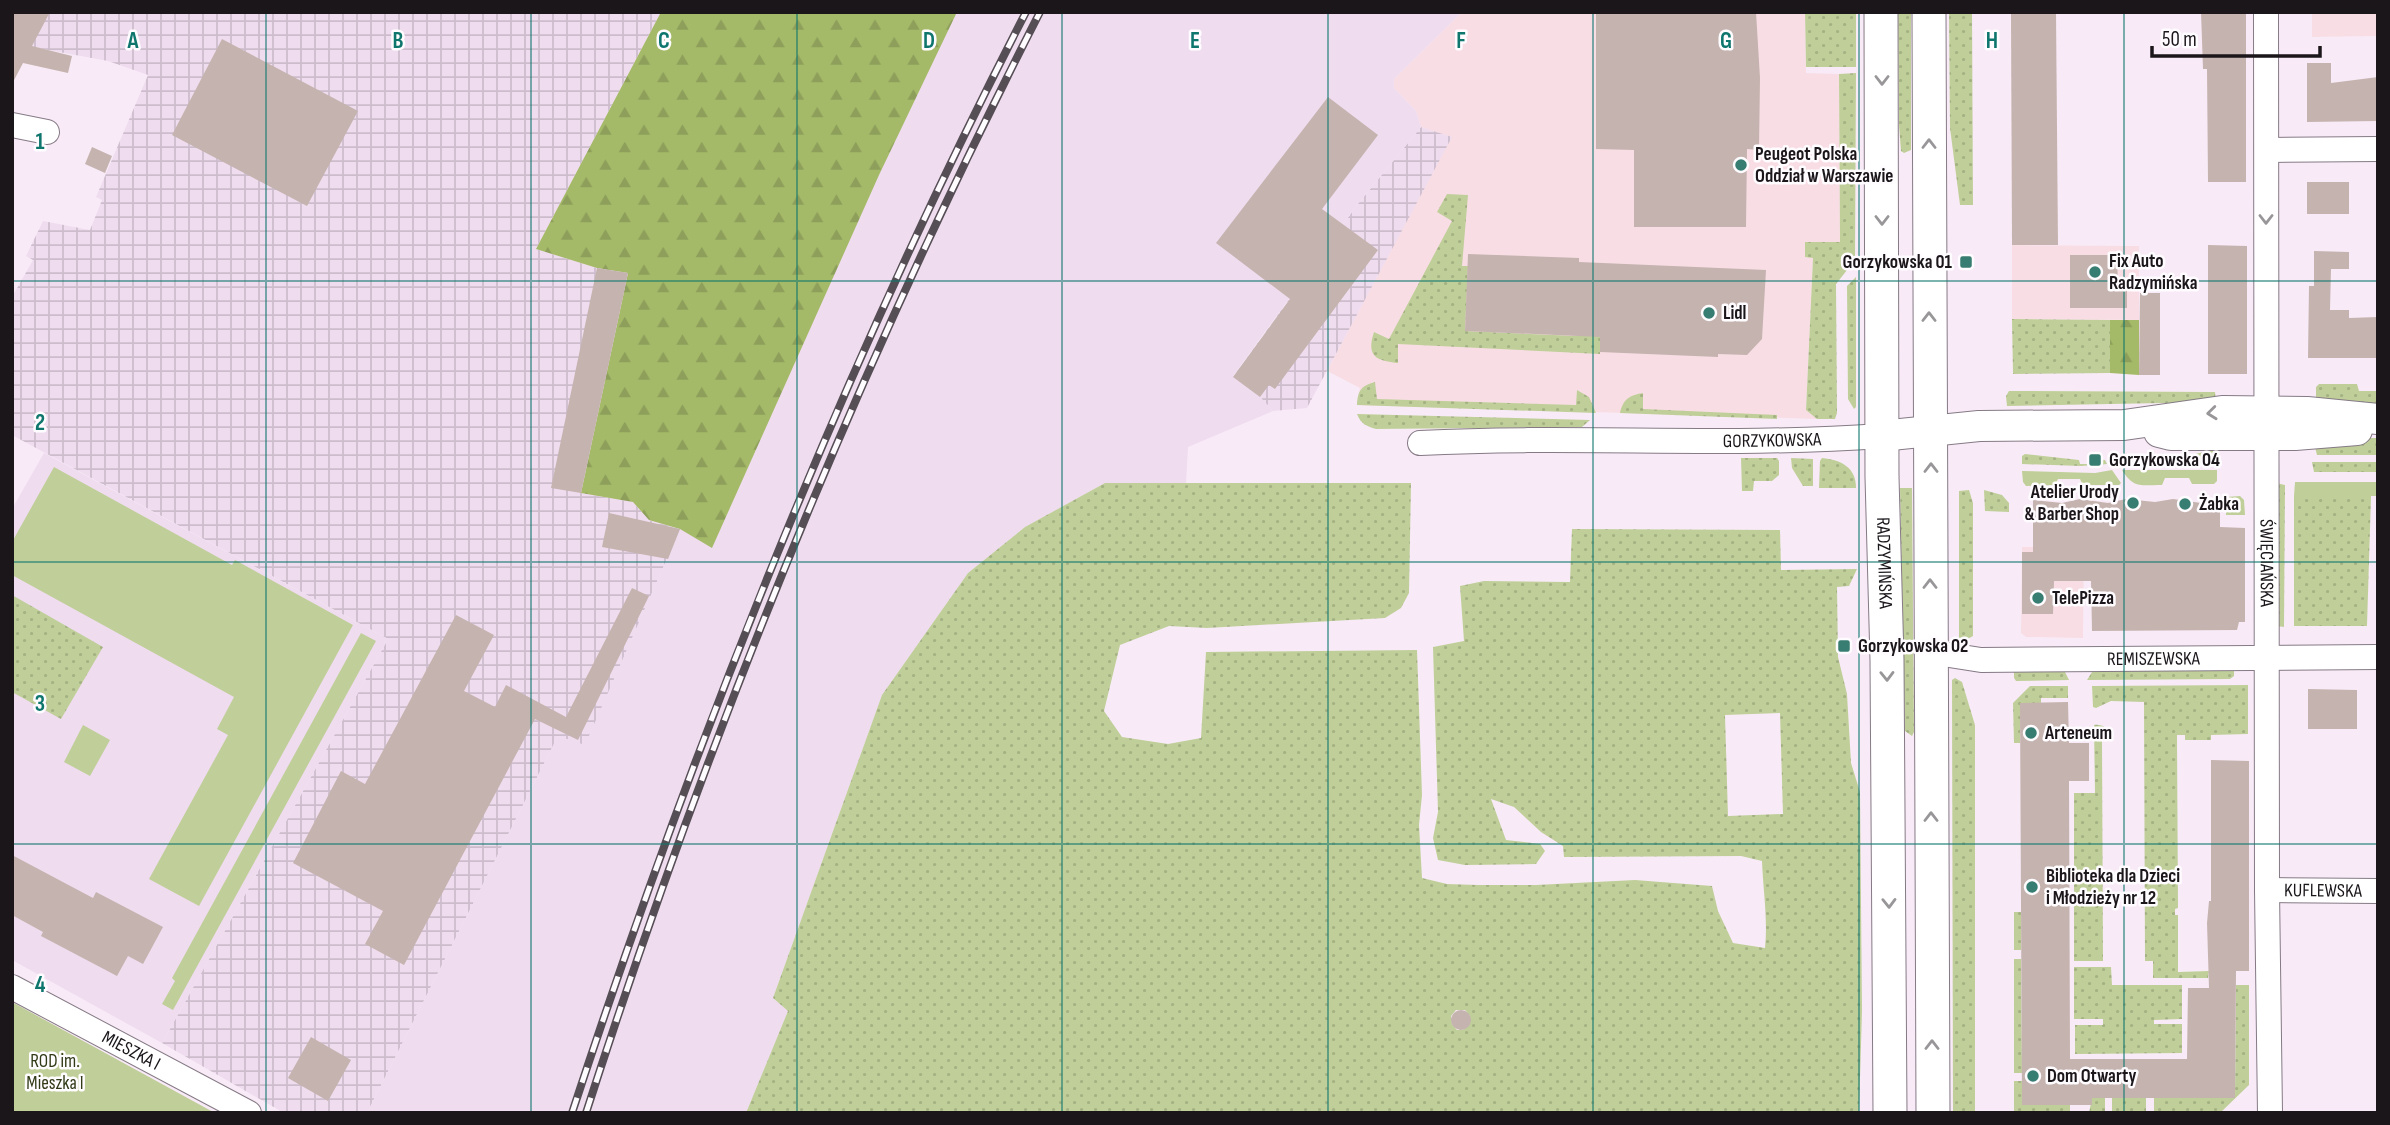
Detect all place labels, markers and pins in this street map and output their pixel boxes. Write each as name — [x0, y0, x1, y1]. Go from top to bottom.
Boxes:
place label: Peugeot Polska Oddział w Warszawie — [1755, 143, 1893, 188]
marker: Peugeot Polska Oddział w Warszawie — [1733, 157, 1749, 173]
place label: Fix Auto Radzymińska — [2109, 250, 2197, 295]
place label: Gorzykowska 01 — [1843, 251, 1953, 274]
marker: Gorzykowska 01 — [1958, 254, 1974, 270]
marker: Fix Auto Radzymińska — [2087, 264, 2103, 280]
place label: Lidl — [1723, 302, 1746, 325]
marker: Lidl — [1701, 305, 1717, 321]
place label: Gorzykowska 04 — [2109, 449, 2220, 472]
marker: Gorzykowska 04 — [2087, 452, 2103, 468]
place label: Atelier Urody & Barber Shop — [2024, 481, 2119, 526]
place label: Żabka — [2199, 493, 2239, 516]
marker: Atelier Urody & Barber Shop — [2125, 495, 2141, 511]
marker: Żabka — [2177, 496, 2193, 512]
place label: TelePizza — [2052, 587, 2114, 610]
marker: TelePizza — [2030, 590, 2046, 606]
place label: Gorzykowska 02 — [1858, 635, 1968, 658]
marker: Gorzykowska 02 — [1836, 638, 1852, 654]
place label: Arteneum — [2044, 722, 2112, 745]
marker: Arteneum — [2023, 725, 2039, 741]
place label: Biblioteka dla Dzieci i Młodzieży nr 12 — [2046, 865, 2180, 910]
marker: Biblioteka dla Dzieci i Młodzieży nr 12 — [2024, 879, 2040, 895]
place label: Dom Otwarty — [2047, 1065, 2136, 1088]
marker: Dom Otwarty — [2025, 1068, 2041, 1084]

